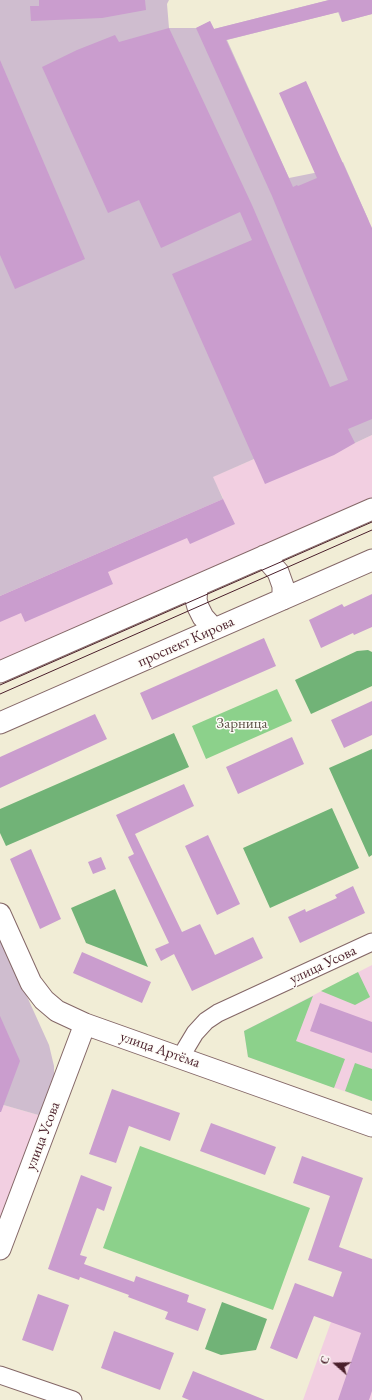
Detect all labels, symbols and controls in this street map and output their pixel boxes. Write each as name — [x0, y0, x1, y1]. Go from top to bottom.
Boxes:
street label: проспект Кирова — [135, 613, 237, 671]
park label: Зарница — [217, 715, 267, 733]
street label: улица Усова — [287, 942, 359, 988]
street label: улица Артёма — [118, 1028, 202, 1072]
street label: улица Усова — [22, 1099, 64, 1173]
north arrow — [316, 1344, 356, 1384]
text: С — [317, 1354, 333, 1366]

